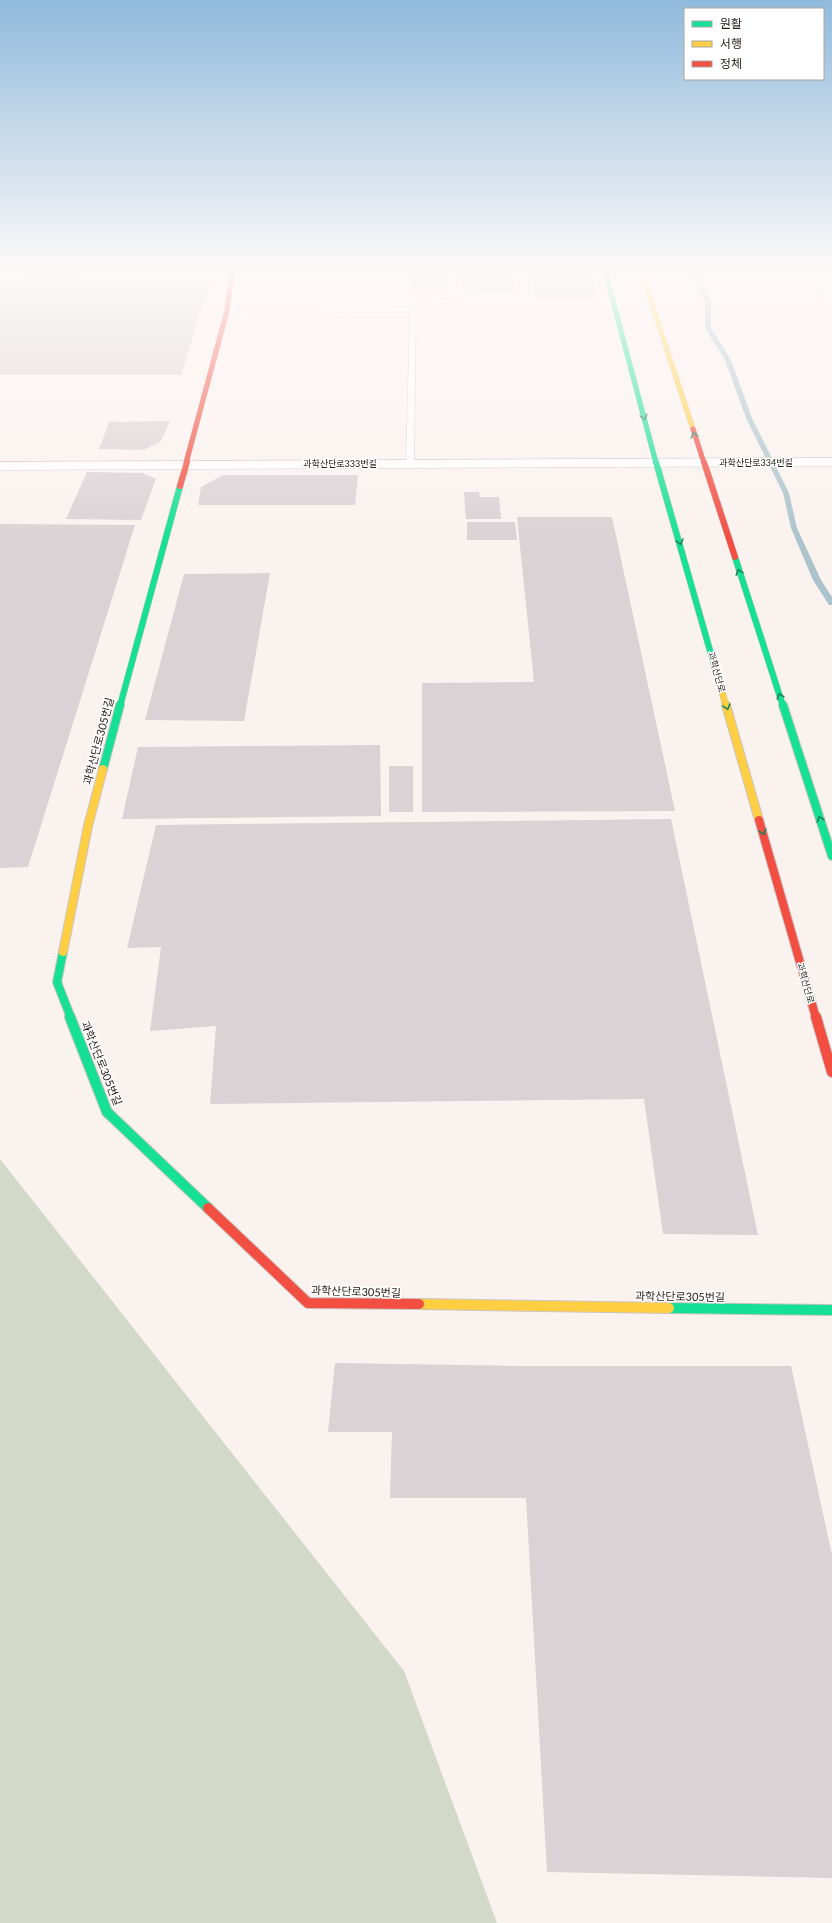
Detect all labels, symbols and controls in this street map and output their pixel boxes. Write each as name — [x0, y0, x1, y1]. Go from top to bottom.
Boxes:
legend — [684, 8, 824, 80]
text: 원활 — [720, 16, 742, 31]
text: 서행 — [720, 36, 742, 51]
text: 정체 — [720, 56, 742, 71]
one-way arrow — [640, 414, 648, 420]
one-way arrow — [691, 432, 699, 439]
street label: 과학산단로334번길 — [719, 457, 793, 468]
street label: 과학산단로333번길 — [303, 458, 377, 469]
one-way arrow — [675, 539, 683, 545]
one-way arrow — [735, 569, 744, 576]
street label: 과학산단로 — [706, 651, 728, 693]
one-way arrow — [776, 692, 784, 699]
street label: 과학산단로305번길 — [80, 696, 116, 786]
one-way arrow — [722, 704, 731, 711]
one-way arrow — [816, 816, 825, 823]
one-way arrow — [758, 829, 767, 836]
street label: 과학산단로 — [795, 962, 817, 1004]
street label: 과학산단로305번길 — [79, 1019, 125, 1107]
street label: 과학산단로305번길 — [311, 1283, 401, 1299]
street label: 과학산단로305번길 — [635, 1289, 725, 1303]

